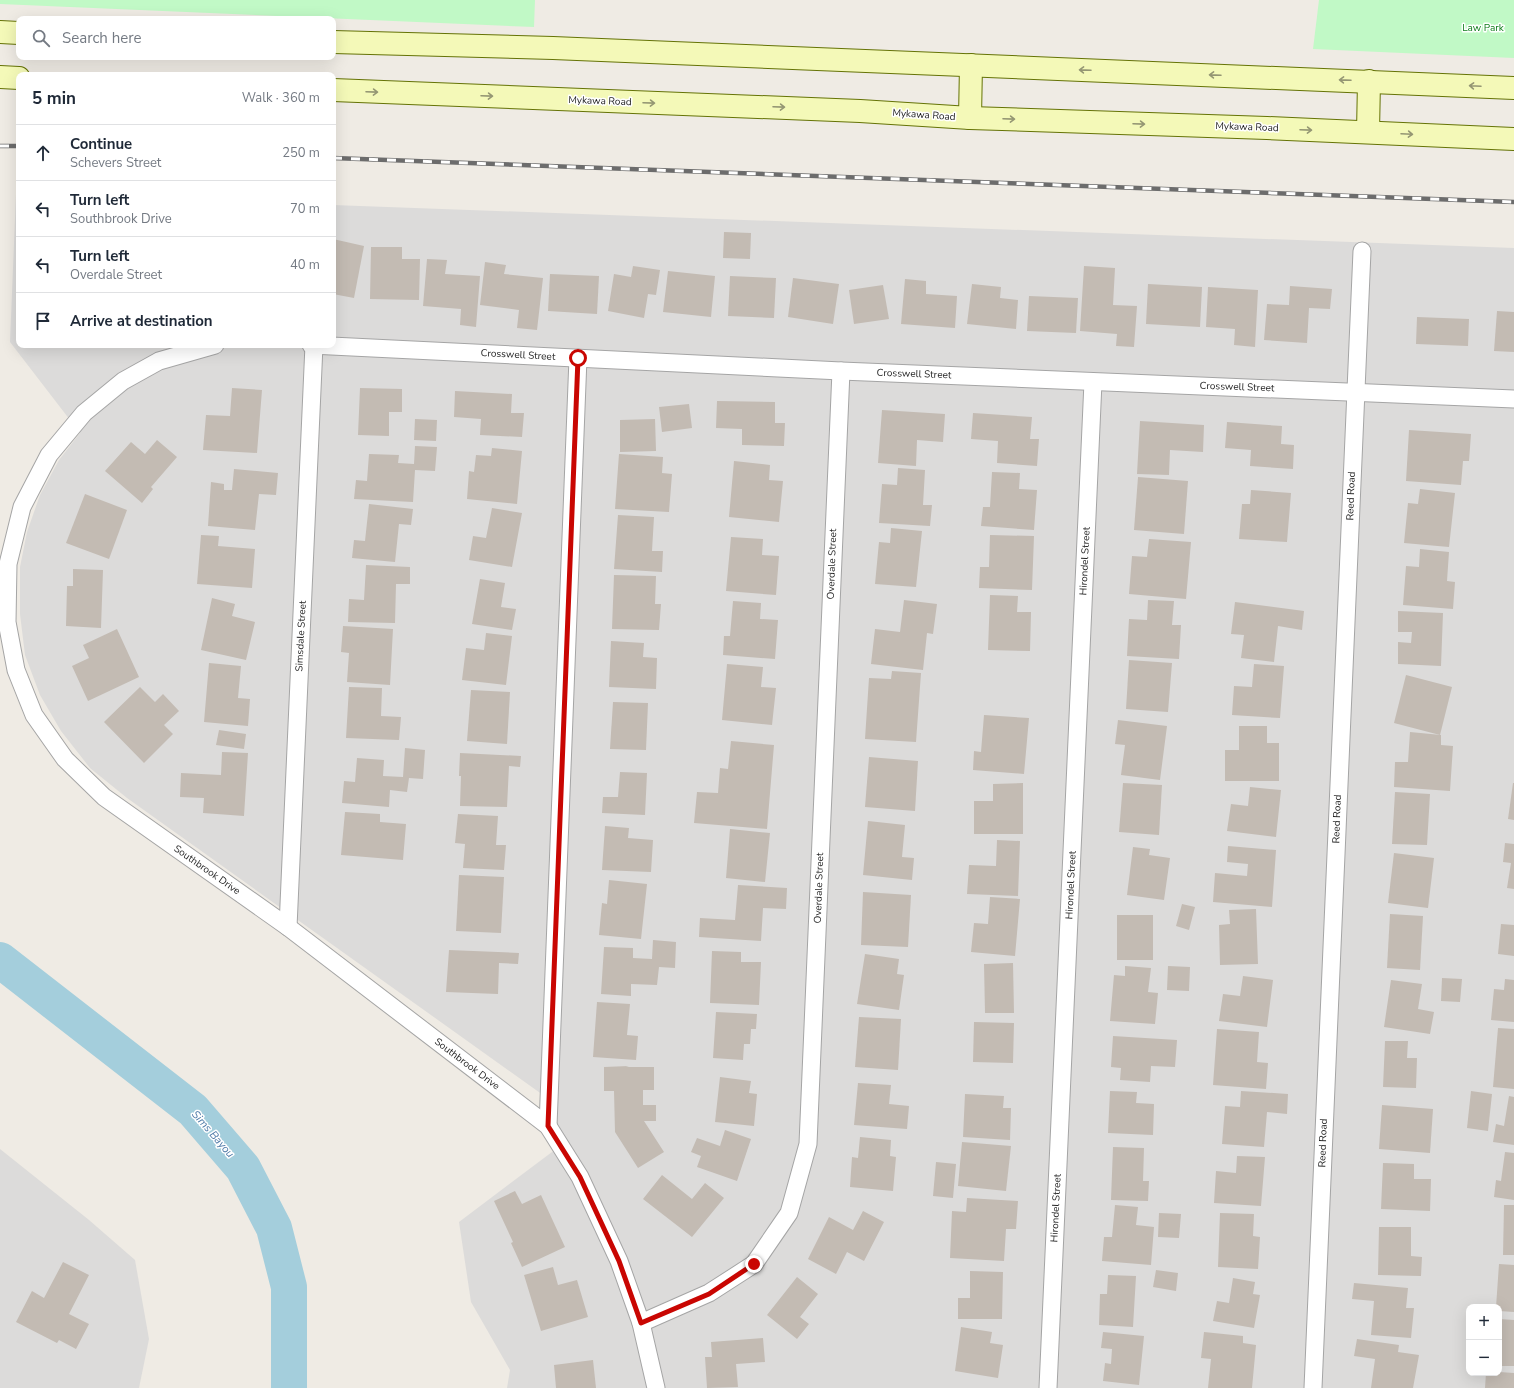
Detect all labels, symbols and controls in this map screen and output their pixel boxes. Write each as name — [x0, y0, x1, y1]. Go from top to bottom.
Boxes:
search box — [16, 16, 336, 60]
park label: Law Park — [1462, 21, 1505, 35]
icon: search — [30, 27, 52, 49]
text: Search here — [62, 28, 142, 48]
one-way arrow — [1079, 66, 1092, 74]
one-way arrow — [1209, 71, 1222, 79]
one-way arrow — [1339, 76, 1352, 84]
one-way arrow — [1469, 82, 1482, 89]
text: 5 min — [32, 87, 76, 110]
one-way arrow — [365, 88, 378, 95]
text: Walk · 360 m — [242, 89, 320, 107]
one-way arrow — [480, 92, 493, 100]
street label: Mykawa Road — [568, 93, 632, 109]
one-way arrow — [642, 99, 655, 106]
one-way arrow — [772, 104, 785, 111]
street label: Mykawa Road — [892, 106, 956, 124]
one-way arrow — [1002, 115, 1015, 123]
street label: Mykawa Road — [1215, 119, 1279, 135]
one-way arrow — [1132, 120, 1145, 127]
one-way arrow — [1299, 126, 1312, 133]
one-way arrow — [1400, 131, 1413, 138]
text: Continue — [70, 134, 132, 154]
icon: ahead — [32, 142, 54, 164]
text: 250 m — [282, 144, 320, 162]
text: Schevers Street — [70, 154, 161, 172]
text: Turn left — [70, 190, 129, 210]
icon: left — [32, 198, 54, 220]
text: 70 m — [290, 200, 320, 218]
text: Southbrook Drive — [70, 210, 172, 228]
text: Turn left — [70, 246, 129, 266]
icon: left — [32, 254, 54, 276]
text: 40 m — [290, 256, 320, 274]
text: Overdale Street — [70, 266, 162, 284]
icon: arrive — [32, 310, 54, 332]
text: Arrive at destination — [70, 311, 213, 331]
street label: Crosswell Street — [480, 346, 556, 364]
route start — [569, 349, 587, 367]
street label: Crosswell Street — [876, 366, 952, 382]
street label: Crosswell Street — [1199, 379, 1275, 395]
street label: Reed Road — [1343, 471, 1359, 521]
street label: Hirondel Street — [1076, 526, 1094, 596]
street label: Overdale Street — [824, 528, 840, 600]
street label: Simsdale Street — [292, 600, 310, 672]
street label: Reed Road — [1329, 794, 1345, 844]
street label: Southbrook Drive — [171, 842, 243, 898]
street label: Hirondel Street — [1062, 850, 1080, 920]
street label: Overdale Street — [811, 852, 827, 924]
street label: Southbrook Drive — [432, 1035, 502, 1093]
water label: Sims Bayou — [188, 1107, 238, 1161]
street label: Reed Road — [1315, 1118, 1331, 1168]
street label: Hirondel Street — [1047, 1173, 1065, 1243]
route end — [745, 1255, 763, 1273]
map controls — [1466, 1304, 1502, 1376]
button: + — [1466, 1304, 1502, 1340]
button: − — [1466, 1340, 1502, 1376]

